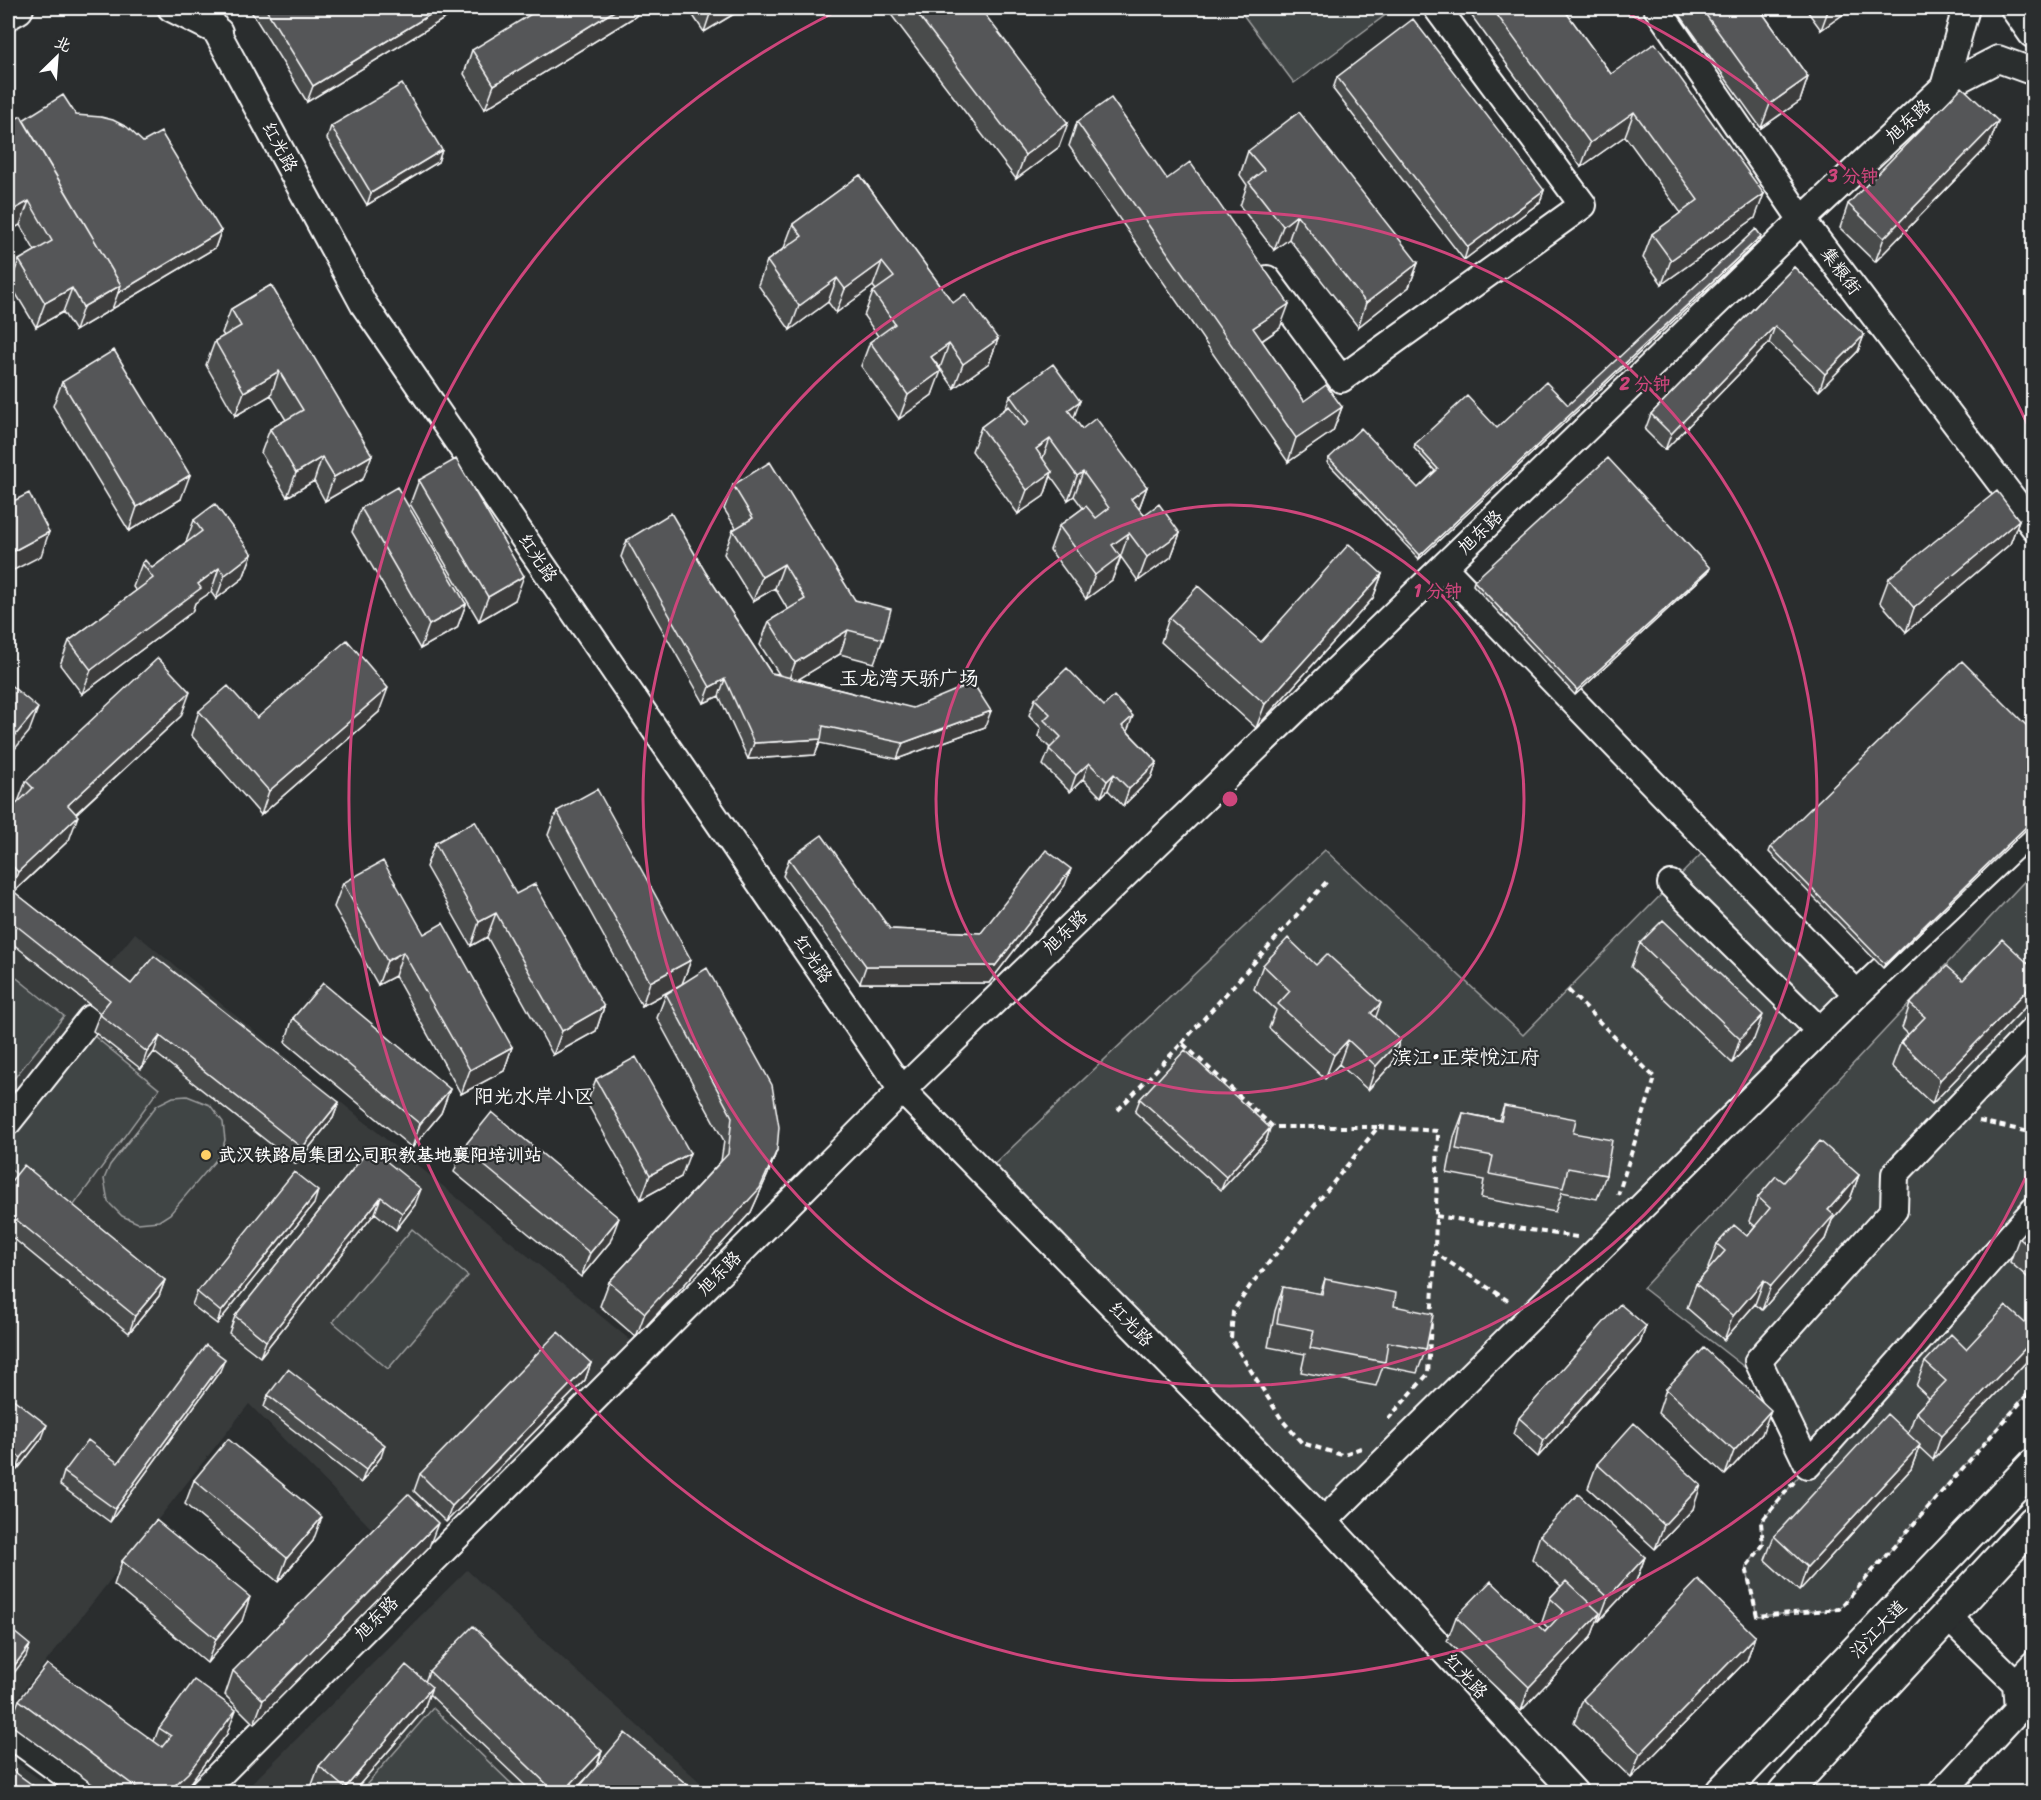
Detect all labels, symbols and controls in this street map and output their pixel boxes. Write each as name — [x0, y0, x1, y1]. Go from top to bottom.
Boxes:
north arrow — [27, 27, 87, 87]
text: 北 — [50, 27, 77, 60]
street label: 旭东路 — [1877, 91, 1939, 151]
street label: 红光路 — [253, 116, 307, 178]
text: 3 分钟 — [1827, 160, 1878, 192]
street label: 集粮街 — [1812, 240, 1870, 302]
text: 2 分钟 — [1618, 368, 1671, 400]
street label: 旭东路 — [1449, 502, 1511, 562]
street label: 红光路 — [510, 527, 566, 589]
text: 1 分钟 — [1414, 575, 1462, 607]
district label: 玉龙湾天骄广场 — [839, 661, 979, 696]
centre of rings — [1220, 789, 1240, 809]
street label: 旭东路 — [1034, 902, 1096, 962]
street label: 红光路 — [785, 928, 841, 990]
district label: 滨江•正荣悦江府 — [1392, 1040, 1540, 1075]
district label: 阳光水岸小区 — [474, 1079, 594, 1114]
place label: 武汉铁路局集团公司职教基地襄阳培训站 — [218, 1139, 542, 1171]
marker: 武汉铁路局集团公司职教基地襄阳培训站 — [199, 1148, 213, 1162]
street label: 旭东路 — [689, 1243, 749, 1303]
street label: 红光路 — [1101, 1293, 1161, 1355]
street label: 旭东路 — [346, 1588, 406, 1648]
street label: 沿江大道 — [1841, 1592, 1915, 1666]
street label: 红光路 — [1436, 1645, 1496, 1707]

